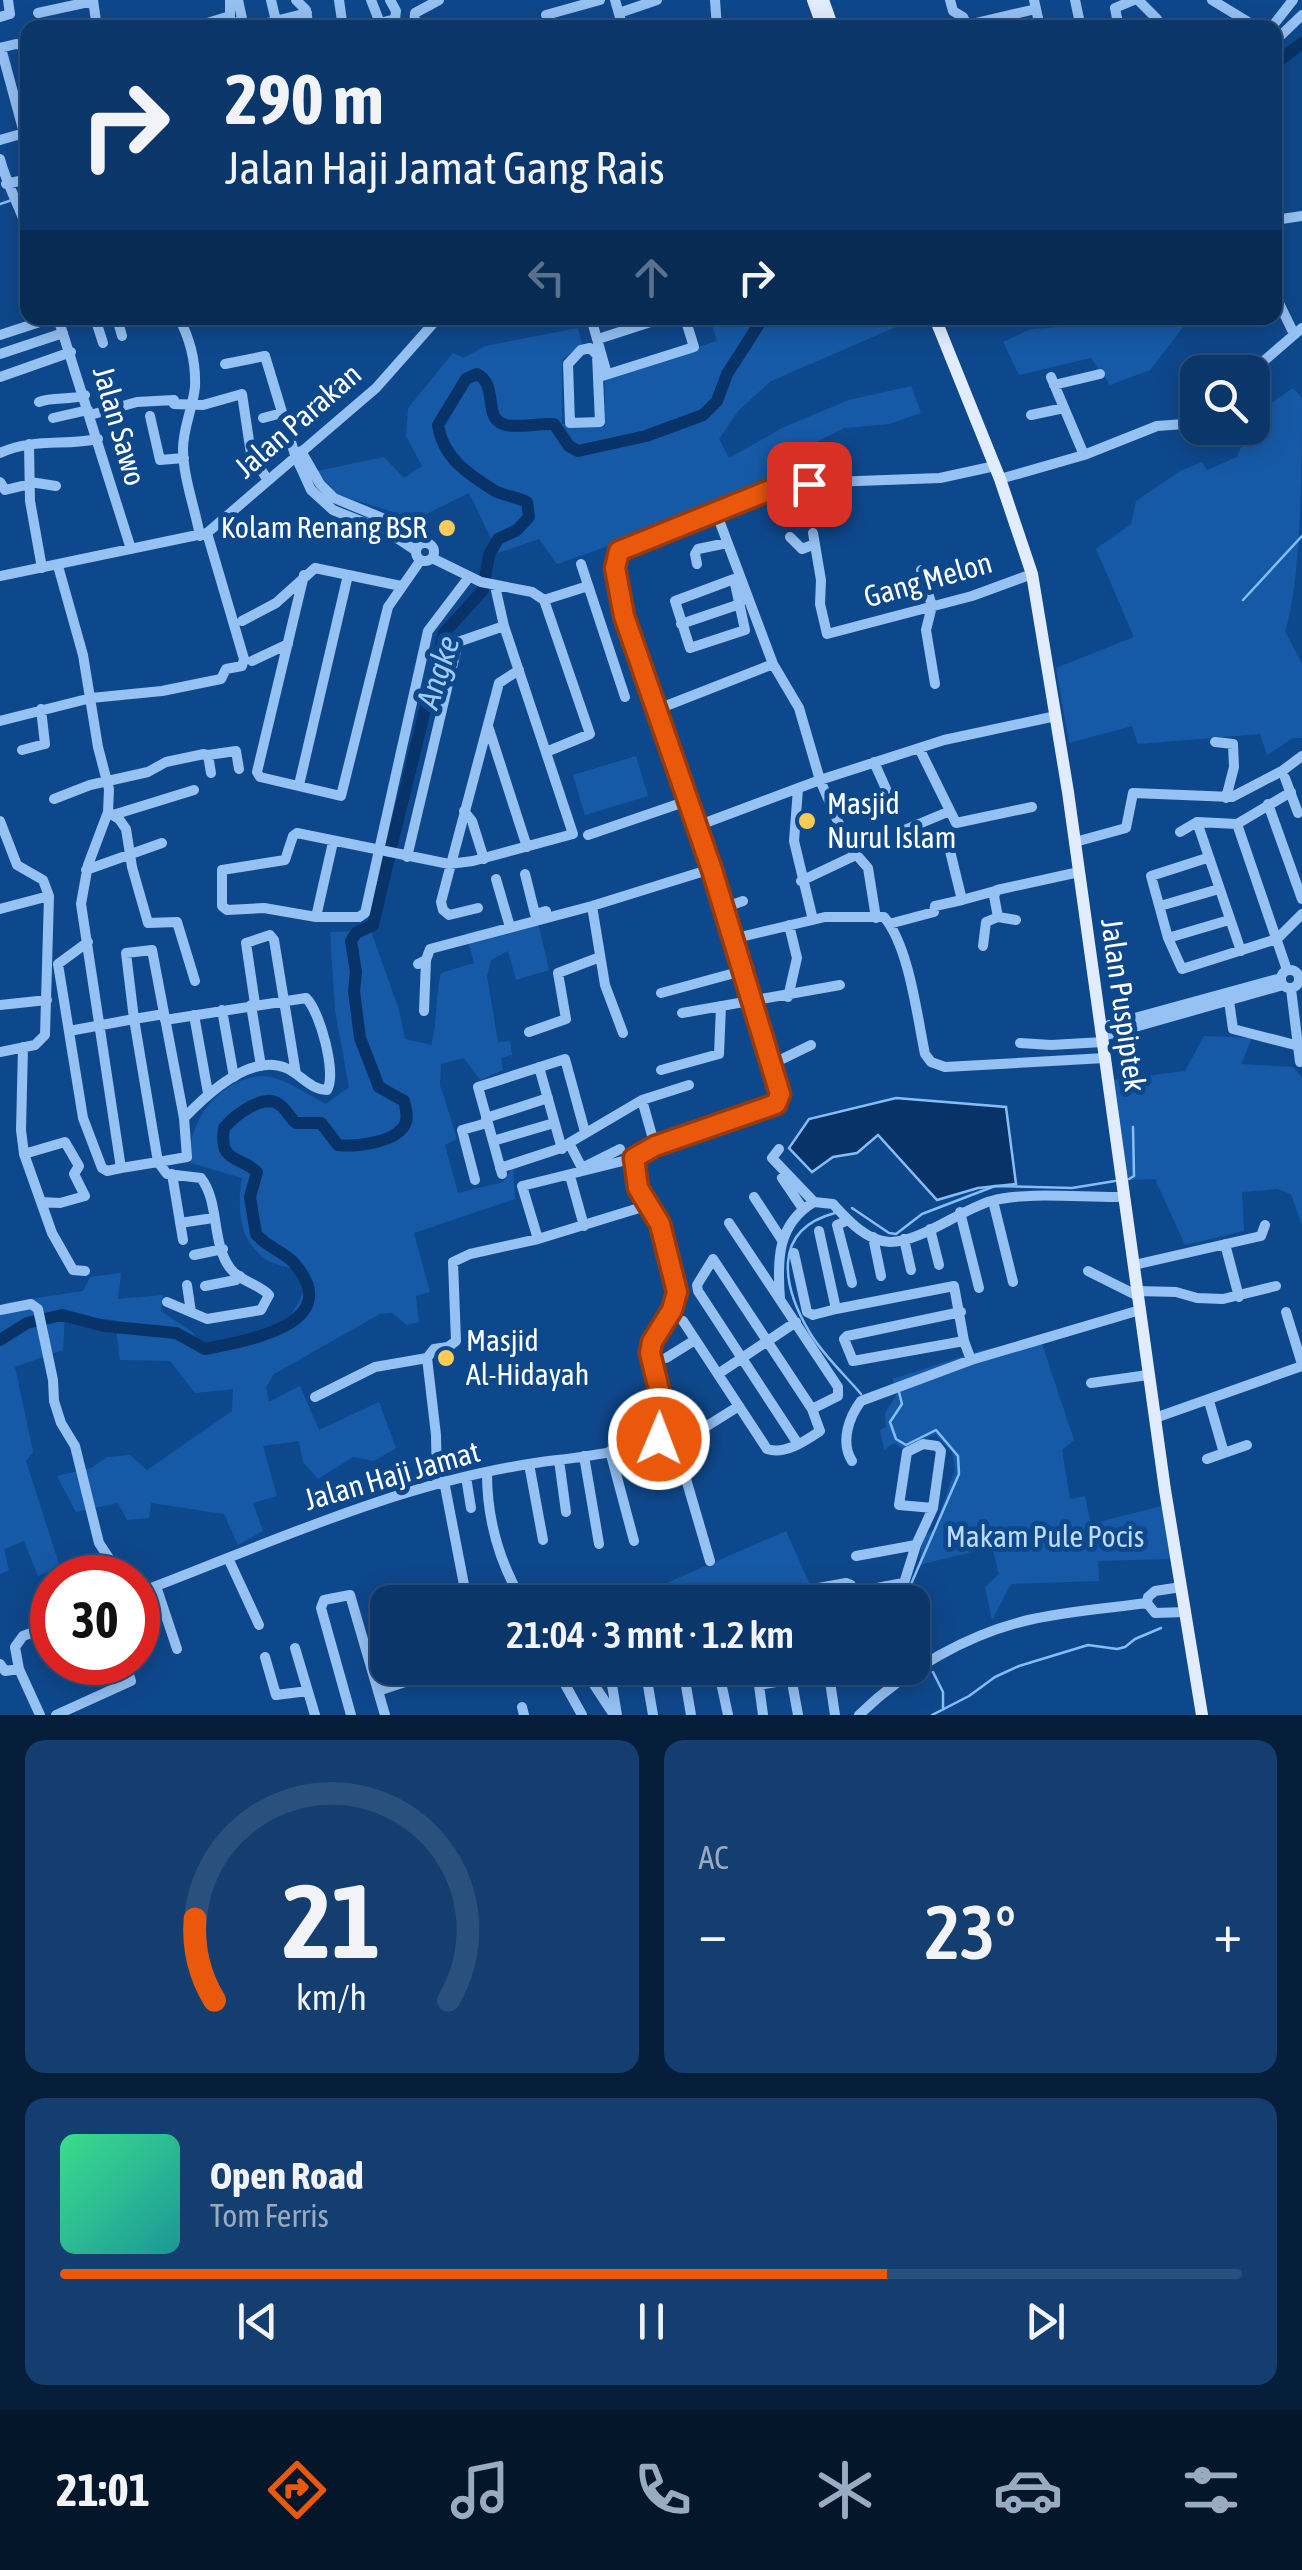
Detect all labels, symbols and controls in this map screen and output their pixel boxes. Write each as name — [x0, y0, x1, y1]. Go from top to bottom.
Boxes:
text: 290 m — [225, 59, 384, 139]
icon: right — [60, 60, 190, 190]
text: Jalan Haji Jamat Gang Rais — [225, 142, 665, 194]
icon: left — [519, 250, 574, 305]
icon: ahead — [624, 250, 679, 305]
icon: right — [729, 250, 784, 305]
map controls — [1180, 355, 1270, 445]
button: search — [1180, 355, 1270, 445]
street label: Jalan Parakan — [227, 356, 367, 484]
street label: Jalan Sawo — [87, 362, 153, 489]
pin — [767, 442, 852, 527]
icon: arrive — [782, 457, 837, 512]
place label: Kolam Renang BSR — [221, 510, 427, 544]
marker: Kolam Renang BSR — [436, 517, 458, 539]
street label: Gang Melon — [860, 545, 996, 613]
water label: Angke — [408, 631, 467, 714]
place label: Masjid Nurul Islam — [827, 786, 956, 854]
marker: Masjid Nurul Islam — [796, 810, 818, 832]
street label: Jalan Puspiptek — [1095, 916, 1153, 1094]
place label: Masjid Al-Hidayah — [466, 1323, 589, 1391]
marker: Masjid Al-Hidayah — [435, 1347, 457, 1369]
position arrow — [607, 1387, 711, 1491]
street label: Jalan Haji Jamat — [300, 1434, 483, 1516]
park label: Makam Pule Pocis — [946, 1519, 1144, 1553]
speed limit sign: 30 — [30, 1555, 160, 1685]
text: 21:04 · 3 mnt · 1.2 km — [506, 1613, 794, 1656]
text: AC — [699, 1839, 729, 1876]
text: 21 — [283, 1861, 381, 1980]
text: 23° — [925, 1889, 1016, 1975]
text: − — [699, 1901, 727, 1964]
text: + — [1213, 1901, 1242, 1964]
text: km/h — [296, 1977, 367, 2018]
text: Open Road — [210, 2154, 364, 2197]
text: Tom Ferris — [210, 2197, 329, 2234]
icon: previous — [230, 2294, 285, 2349]
icon: pause — [624, 2294, 679, 2349]
icon: next — [1018, 2294, 1073, 2349]
icon: directions — [262, 2455, 332, 2525]
icon: music — [445, 2455, 515, 2525]
icon: phone — [628, 2455, 698, 2525]
icon: climate — [810, 2455, 880, 2525]
icon: car — [993, 2455, 1063, 2525]
icon: filters — [1176, 2455, 1246, 2525]
text: 21:01 — [56, 2464, 150, 2516]

